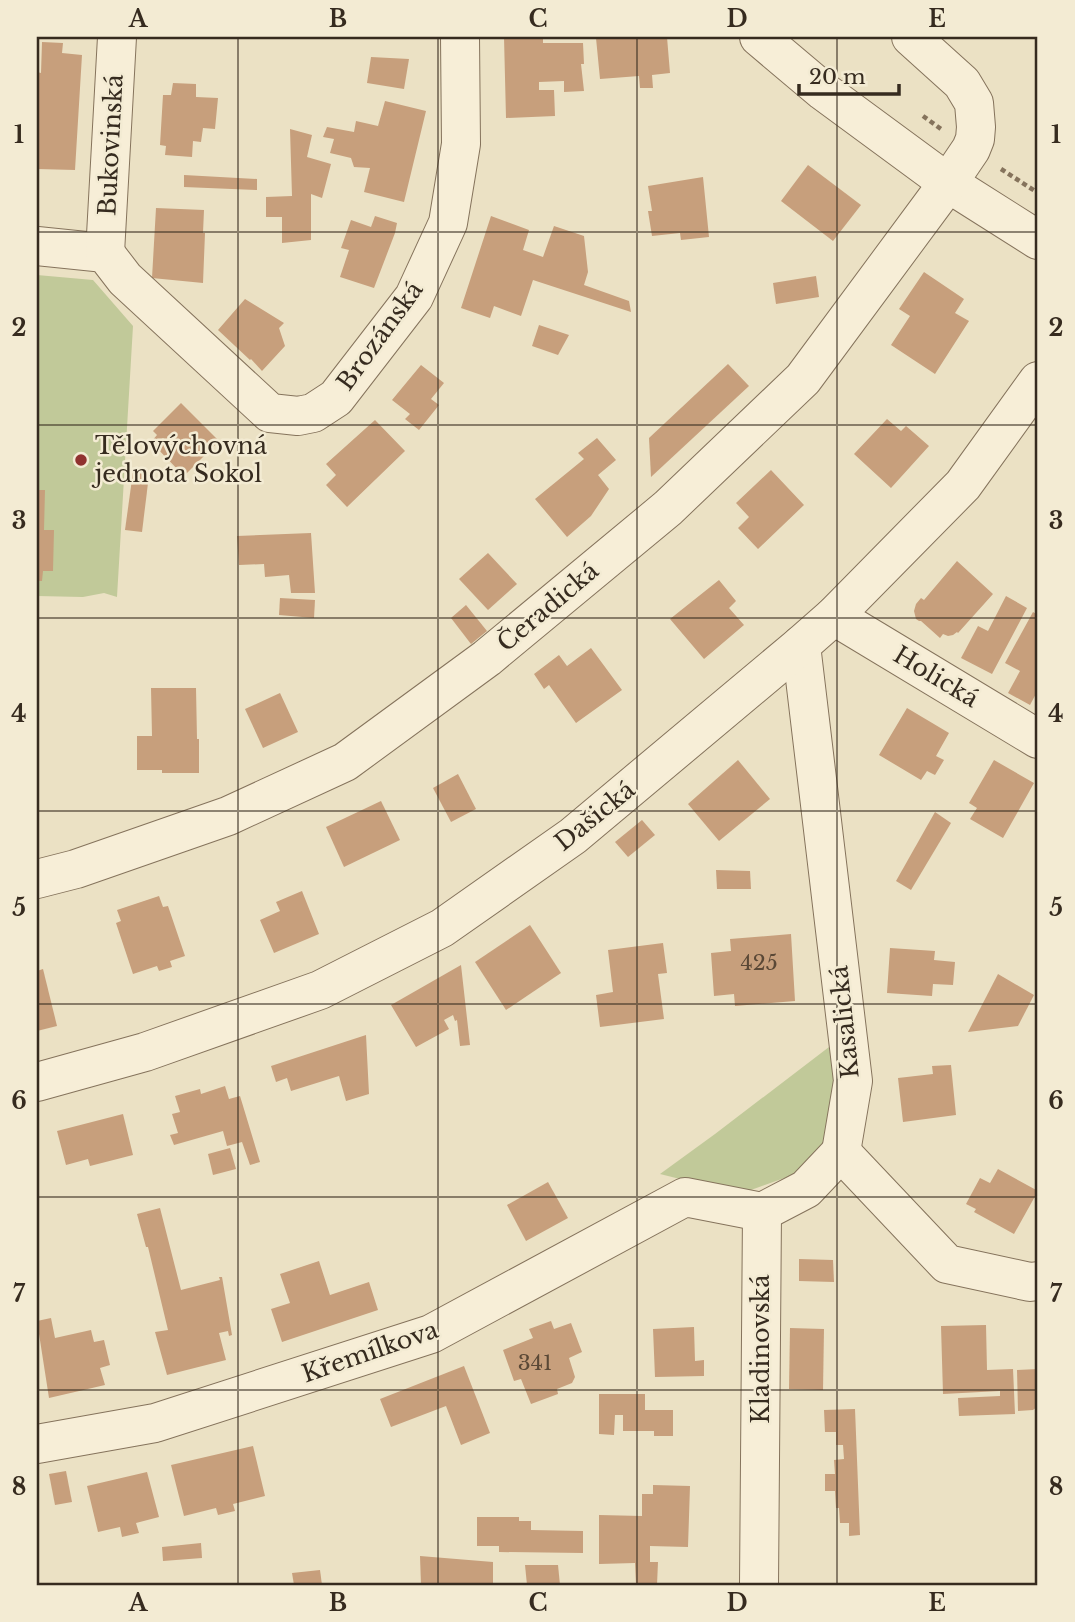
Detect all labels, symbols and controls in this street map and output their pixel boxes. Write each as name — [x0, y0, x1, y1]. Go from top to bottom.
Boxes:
text: A — [128, 5, 149, 33]
text: B — [329, 5, 347, 33]
text: C — [529, 5, 547, 33]
text: D — [726, 5, 748, 33]
text: E — [928, 5, 946, 33]
scale bar — [799, 52, 898, 96]
text: 20 m — [809, 64, 866, 90]
street label: Bukovinská — [92, 73, 129, 217]
text: 1 — [14, 121, 24, 149]
text: 1 — [1051, 121, 1061, 149]
street label: Brozánská — [330, 275, 429, 396]
text: 2 — [12, 314, 26, 342]
text: 2 — [1049, 314, 1063, 342]
place label: Tělovýchovná jednota Sokol — [91, 431, 268, 488]
marker: Tělovýchovná jednota Sokol — [73, 452, 89, 468]
text: 3 — [12, 507, 26, 535]
text: 3 — [1049, 507, 1063, 535]
street label: Čeradická — [491, 555, 605, 657]
street label: Holická — [888, 640, 985, 714]
text: 4 — [11, 700, 27, 728]
text: 4 — [1048, 700, 1064, 728]
street label: Dašická — [549, 774, 641, 857]
text: 5 — [12, 894, 26, 922]
text: 5 — [1049, 894, 1063, 922]
house number: 425 — [740, 950, 778, 976]
street label: Kasalická — [824, 964, 865, 1080]
text: 6 — [11, 1087, 27, 1115]
text: 6 — [1048, 1087, 1064, 1115]
street label: Kladinovská — [746, 1274, 775, 1424]
text: 7 — [13, 1280, 26, 1308]
text: 7 — [1050, 1280, 1063, 1308]
street label: Křemílkova — [298, 1314, 442, 1388]
house number: 341 — [518, 1350, 552, 1376]
text: 8 — [12, 1473, 26, 1501]
text: 8 — [1049, 1473, 1063, 1501]
text: A — [128, 1589, 149, 1617]
text: B — [329, 1589, 347, 1617]
text: C — [529, 1589, 547, 1617]
text: D — [726, 1589, 748, 1617]
text: E — [928, 1589, 946, 1617]

